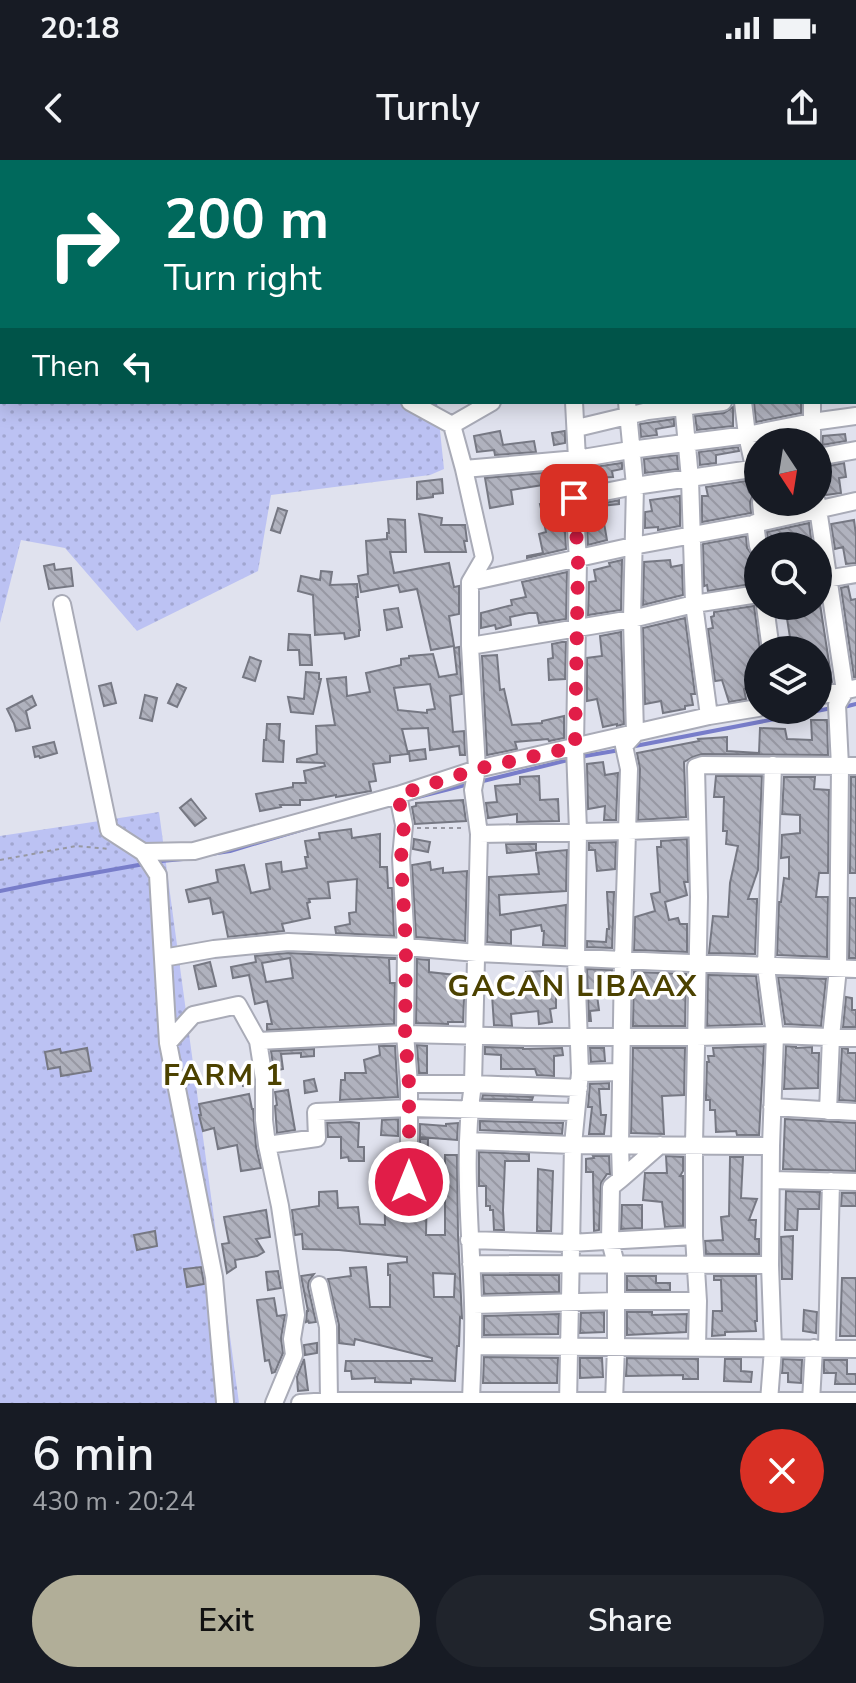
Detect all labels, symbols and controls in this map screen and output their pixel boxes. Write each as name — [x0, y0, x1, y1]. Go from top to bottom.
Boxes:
text: 20:18 — [40, 8, 119, 49]
text: Turnly — [376, 84, 480, 133]
icon: back — [32, 86, 76, 130]
icon: share — [780, 86, 824, 130]
text: 200 m — [164, 181, 329, 258]
icon: right — [32, 192, 136, 296]
text: Turn right — [164, 254, 321, 303]
icon: left — [116, 344, 160, 388]
text: Then — [32, 346, 100, 387]
north arrow — [744, 428, 832, 516]
map controls — [744, 428, 832, 724]
pin — [540, 464, 608, 532]
icon: arrive — [552, 476, 596, 520]
button: search — [744, 532, 832, 620]
button: layers — [744, 636, 832, 724]
district label: GACAN LIBAAX — [448, 966, 698, 1007]
district label: FARM 1 — [163, 1055, 285, 1096]
position arrow — [367, 1140, 451, 1224]
text: 6 min — [32, 1421, 154, 1487]
button: close — [740, 1429, 824, 1513]
text: 430 m · 20:24 — [32, 1484, 195, 1519]
button: Exit — [32, 1575, 420, 1667]
button: Share — [436, 1575, 824, 1667]

